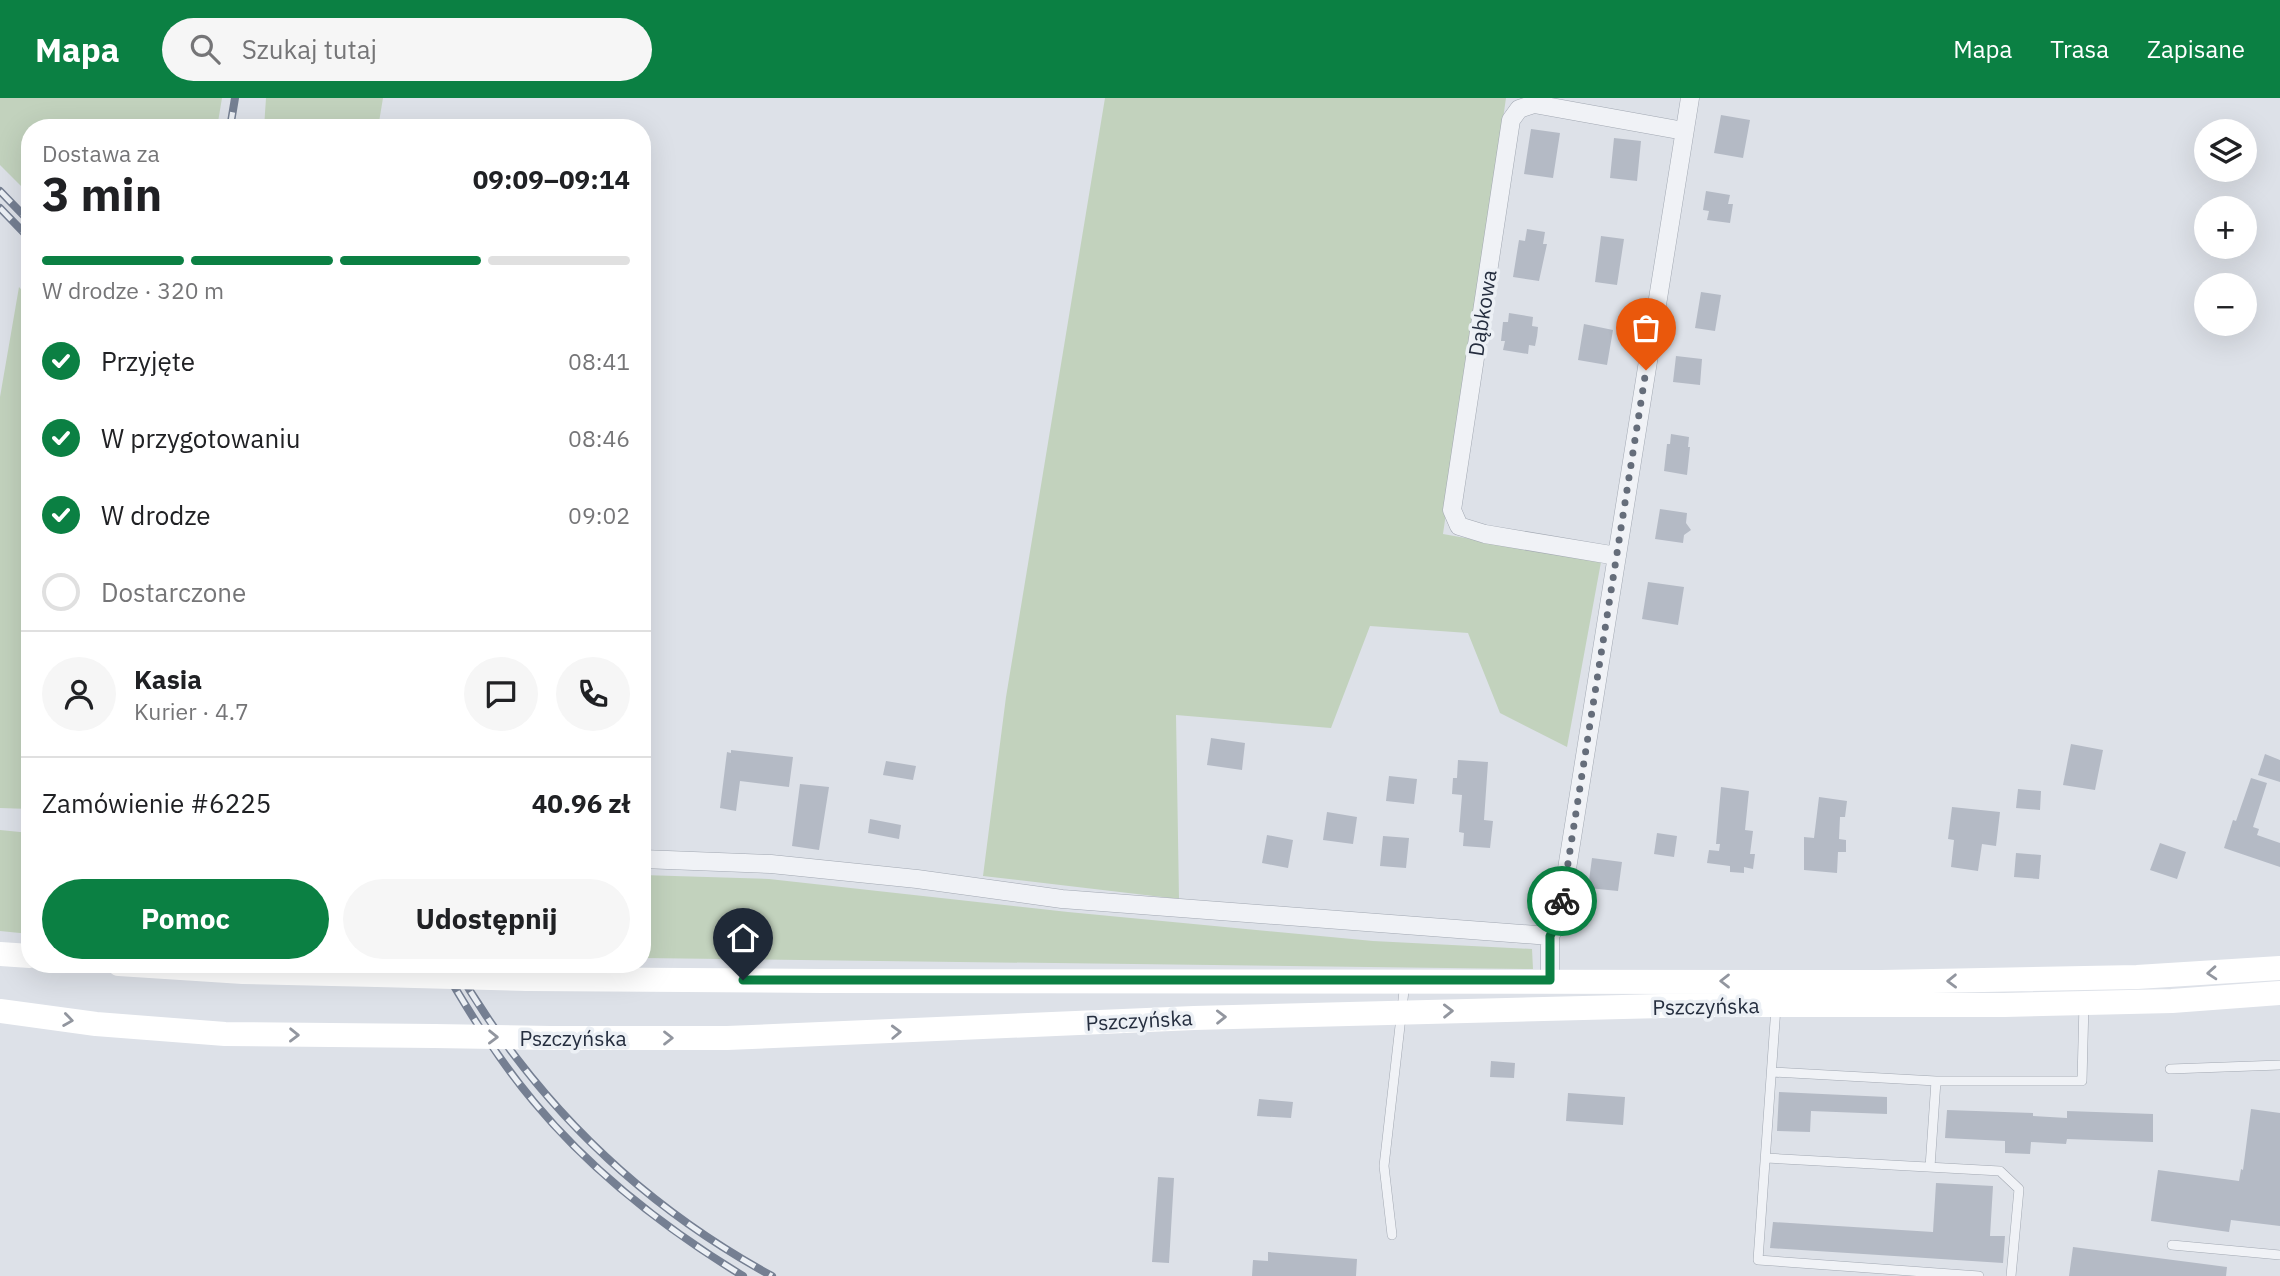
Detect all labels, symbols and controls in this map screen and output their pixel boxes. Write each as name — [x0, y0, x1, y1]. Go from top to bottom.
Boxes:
search box — [162, 18, 652, 81]
text: Mapa — [35, 28, 120, 71]
icon: search — [186, 30, 224, 68]
text: Szukaj tutaj — [242, 32, 377, 66]
text: Mapa — [1953, 33, 2012, 65]
text: Trasa — [2050, 33, 2109, 65]
text: Zapisane — [2147, 33, 2245, 65]
map controls — [2194, 119, 2257, 336]
button: layers — [2194, 119, 2257, 182]
text: Dostawa za — [42, 138, 160, 168]
text: 09:09–09:14 — [473, 162, 630, 196]
text: 3 min — [42, 164, 162, 224]
button: + — [2194, 196, 2257, 259]
street label: Dąbkowa — [1461, 268, 1503, 358]
button: − — [2194, 273, 2257, 336]
text: W drodze · 320 m — [42, 275, 224, 305]
pin — [1616, 298, 1676, 370]
icon: bag — [1627, 309, 1665, 347]
icon: check — [42, 342, 80, 380]
text: Przyjęte — [101, 344, 195, 378]
text: 08:41 — [568, 346, 630, 376]
icon: check — [42, 419, 80, 457]
text: W przygotowaniu — [101, 421, 300, 455]
text: 08:46 — [568, 423, 630, 453]
icon: check — [42, 496, 80, 534]
text: W drodze — [101, 498, 211, 532]
text: 09:02 — [568, 500, 630, 530]
text: Dostarczone — [101, 575, 246, 609]
button: person — [42, 657, 116, 731]
button: chat — [464, 657, 538, 731]
button: phone — [556, 657, 630, 731]
text: Kasia — [134, 662, 202, 696]
text: Kurier · 4.7 — [134, 696, 249, 726]
text: Zamówienie #6225 — [42, 786, 271, 820]
text: 40.96 zł — [532, 786, 630, 820]
courier — [1527, 866, 1597, 936]
button: Pomoc — [42, 879, 329, 959]
button: Udostępnij — [343, 879, 630, 959]
icon: bike — [1543, 882, 1581, 920]
pin — [713, 908, 773, 980]
icon: home — [724, 919, 762, 957]
one-way arrow — [2206, 965, 2217, 980]
one-way arrow — [1719, 973, 1729, 989]
one-way arrow — [1946, 973, 1957, 988]
street label: Pszczyńska — [1652, 991, 1760, 1021]
street label: Pszczyńska — [1085, 1003, 1193, 1037]
one-way arrow — [1444, 1003, 1454, 1019]
one-way arrow — [1216, 1009, 1227, 1025]
one-way arrow — [62, 1013, 73, 1028]
street label: Pszczyńska — [519, 1024, 627, 1052]
one-way arrow — [891, 1024, 902, 1039]
one-way arrow — [289, 1027, 300, 1042]
one-way arrow — [488, 1029, 498, 1045]
one-way arrow — [664, 1030, 674, 1046]

